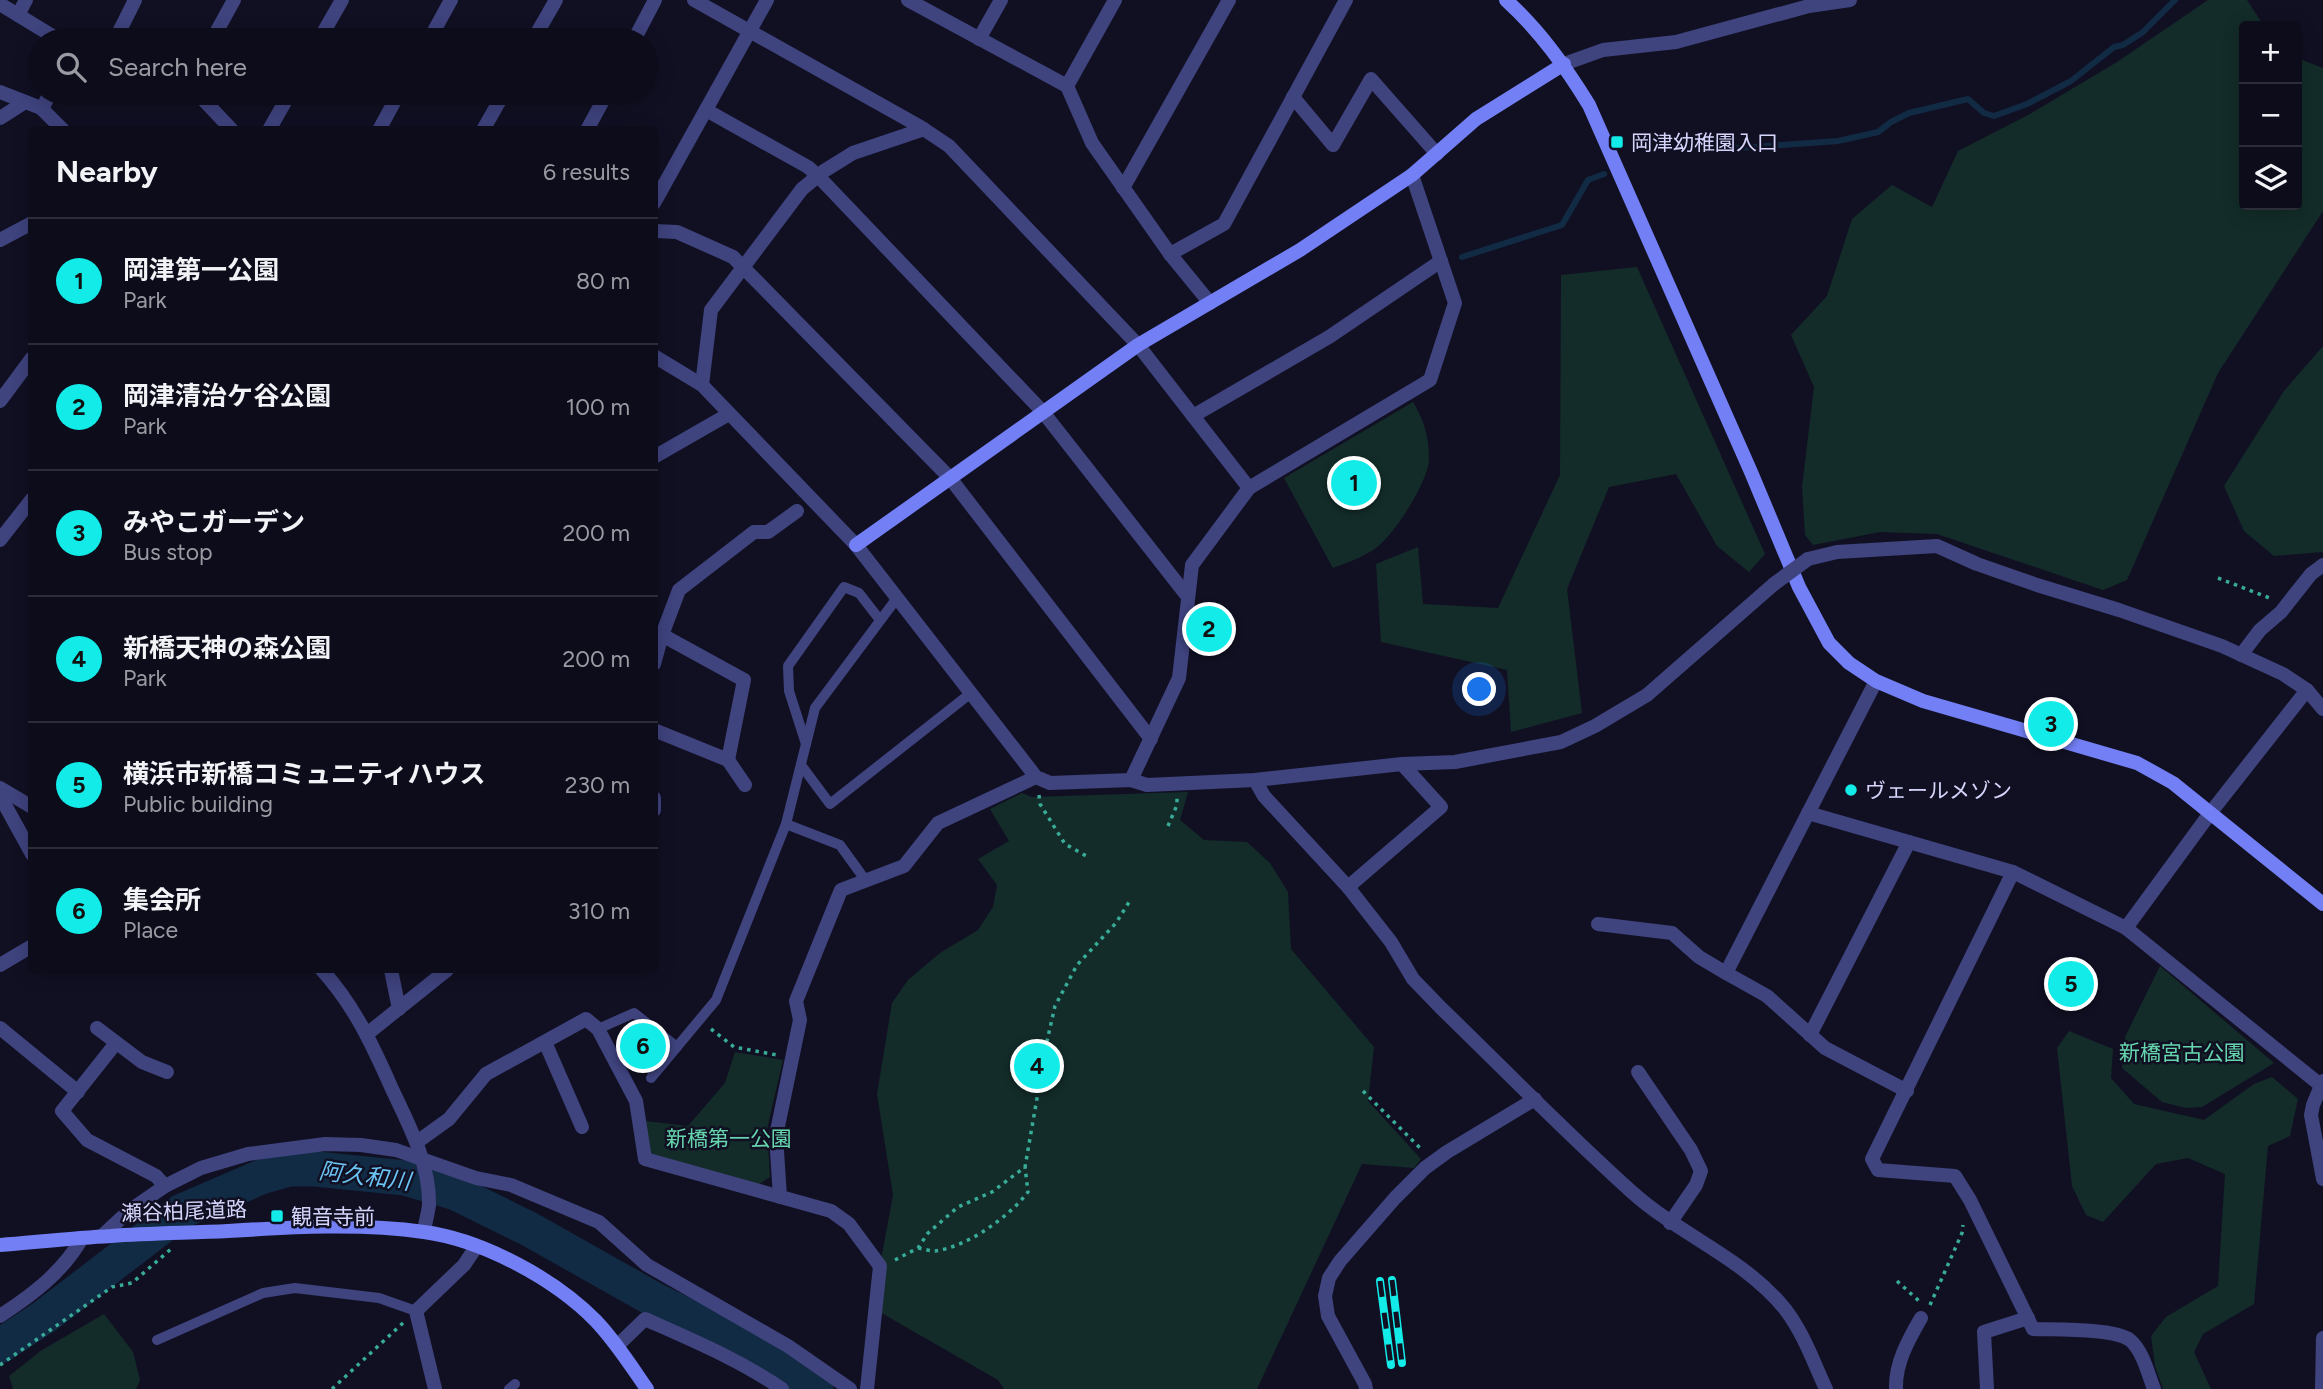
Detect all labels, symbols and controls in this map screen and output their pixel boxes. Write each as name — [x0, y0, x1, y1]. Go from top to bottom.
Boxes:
map controls — [2239, 21, 2302, 210]
button: + — [2239, 21, 2302, 84]
search box — [28, 28, 658, 105]
icon: search — [52, 48, 90, 86]
text: Search here — [108, 51, 247, 83]
button: − — [2239, 84, 2302, 147]
place label: 岡津幼稚園入口 — [1631, 130, 1778, 155]
marker: 岡津幼稚園入口 — [1609, 134, 1625, 150]
button: layers — [2239, 147, 2302, 210]
text: Nearby — [56, 153, 158, 190]
text: 6 results — [543, 158, 630, 186]
text: 岡津第一公園 — [123, 254, 279, 286]
text: 1 — [74, 267, 84, 295]
text: 80 m — [576, 267, 630, 295]
text: Park — [123, 286, 167, 314]
text: 岡津清治ケ谷公園 — [123, 380, 331, 412]
text: 2 — [72, 393, 86, 421]
text: 100 m — [566, 393, 630, 421]
text: Park — [123, 412, 167, 440]
pin: 1 — [1331, 457, 1377, 509]
text: みやこガーデン — [123, 506, 305, 538]
text: 3 — [73, 519, 85, 547]
text: 200 m — [562, 519, 630, 547]
text: Bus stop — [123, 538, 213, 566]
pin: 2 — [1186, 603, 1232, 655]
text: 新橋天神の森公園 — [123, 632, 331, 664]
text: 4 — [72, 645, 86, 673]
text: 200 m — [562, 645, 630, 673]
text: Park — [123, 664, 167, 692]
your location — [1462, 672, 1496, 706]
pin: 3 — [2028, 698, 2074, 750]
text: 横浜市新橋コミュニティハウス — [123, 758, 485, 790]
text: 5 — [72, 771, 86, 799]
text: 230 m — [565, 771, 630, 799]
place label: ヴェールメゾン — [1865, 778, 2012, 803]
marker: ヴェールメゾン — [1843, 782, 1859, 798]
text: Public building — [123, 790, 273, 818]
text: 集会所 — [123, 884, 201, 916]
text: 6 — [72, 897, 86, 925]
text: 310 m — [568, 897, 630, 925]
text: Place — [123, 916, 178, 944]
pin: 5 — [2048, 958, 2094, 1010]
pin: 6 — [620, 1020, 666, 1072]
pin: 4 — [1014, 1040, 1060, 1092]
park label: 新橋宮古公園 — [2119, 1040, 2245, 1065]
park label: 新橋第一公園 — [666, 1126, 792, 1151]
water label: 阿久和川 — [318, 1156, 415, 1196]
street label: 瀬谷柏尾道路 — [121, 1196, 247, 1226]
place label: 観音寺前 — [291, 1204, 375, 1229]
marker: 観音寺前 — [269, 1208, 285, 1224]

